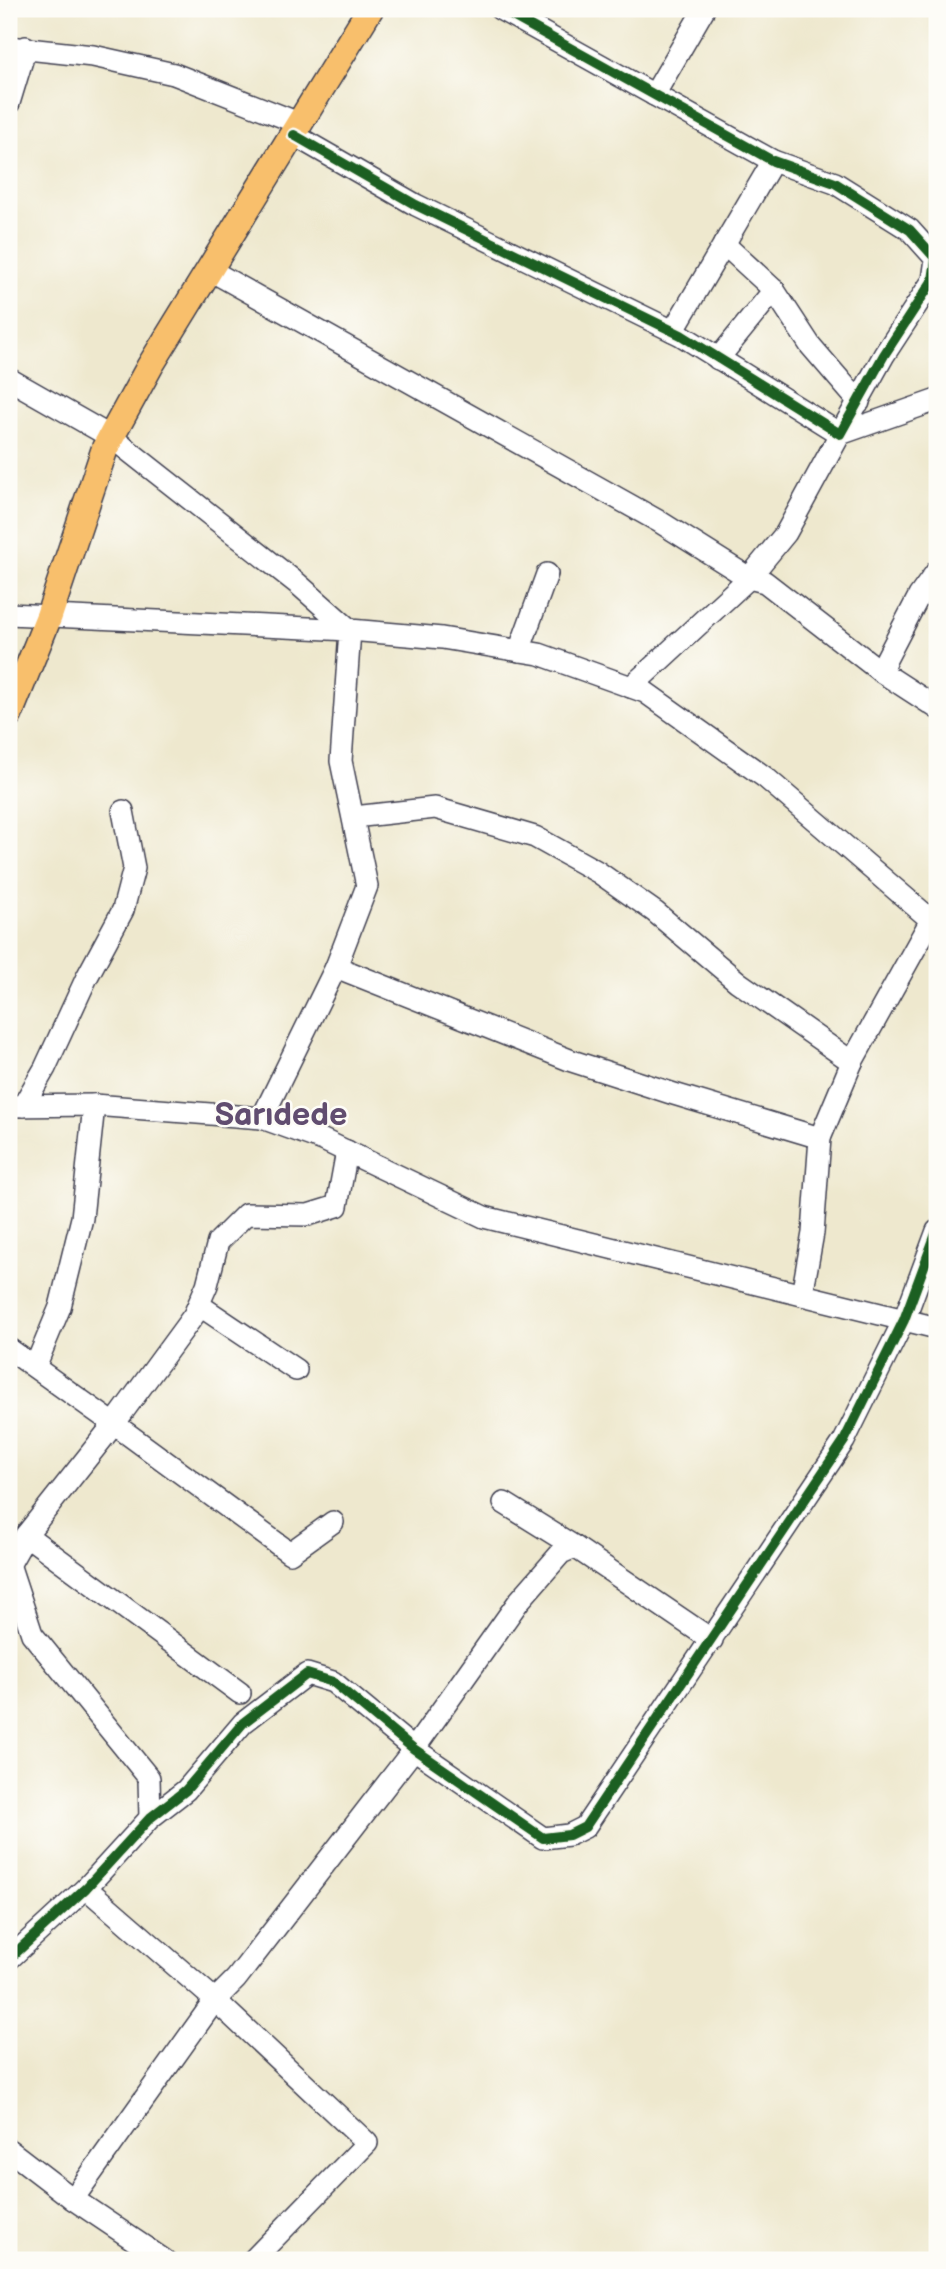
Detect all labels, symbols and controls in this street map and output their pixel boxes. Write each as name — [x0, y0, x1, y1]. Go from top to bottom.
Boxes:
district label: Sarıdede — [215, 1096, 347, 1135]

